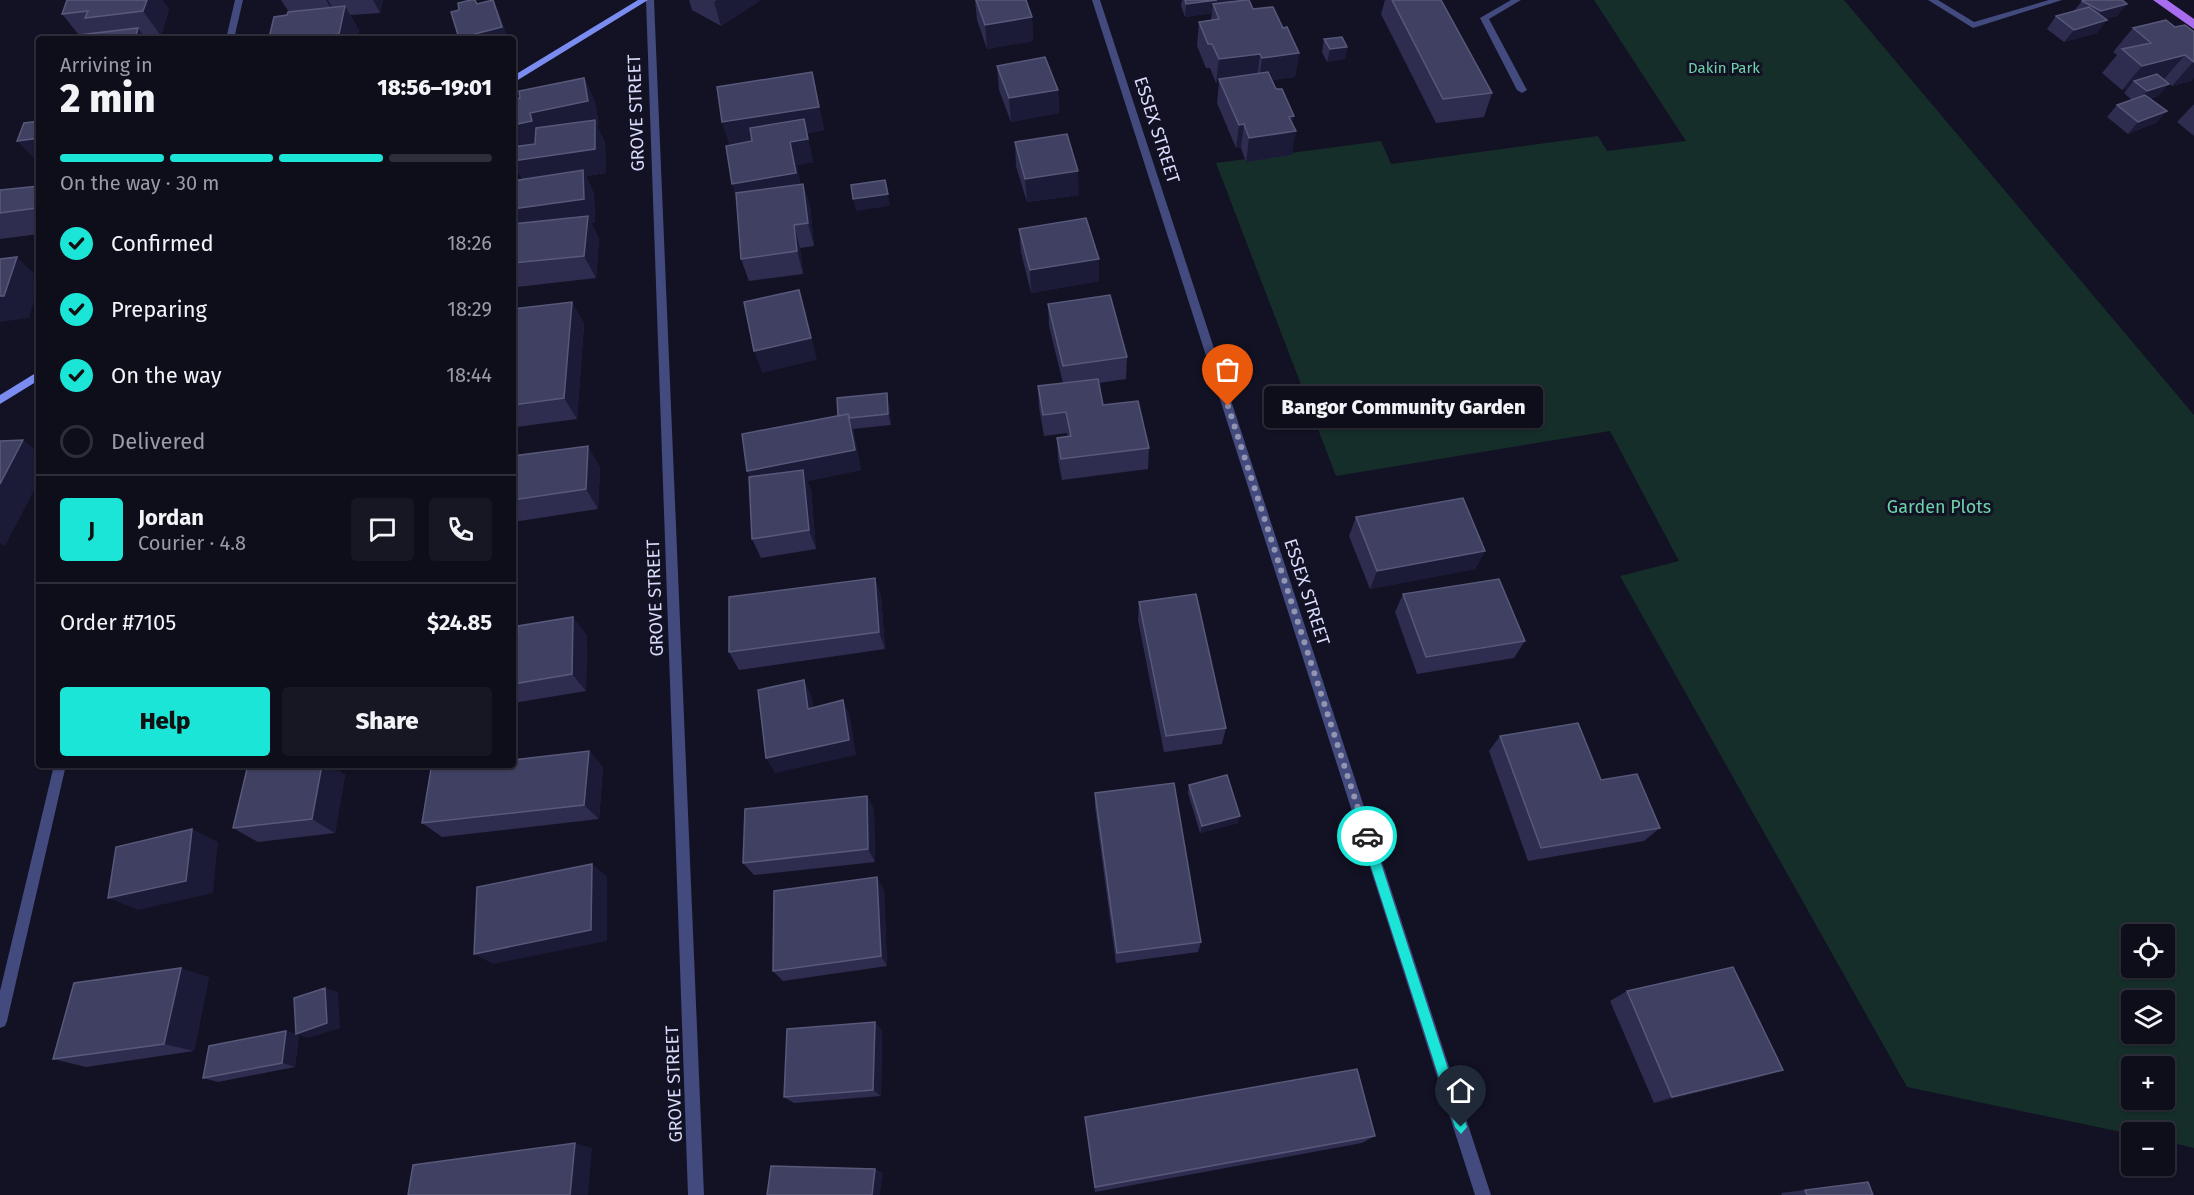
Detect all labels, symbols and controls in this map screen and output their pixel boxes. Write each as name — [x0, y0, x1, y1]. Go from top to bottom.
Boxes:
text: Arriving in — [60, 53, 153, 77]
street label: GROVE STREET — [623, 53, 649, 172]
park label: Dakin Park — [1688, 59, 1760, 77]
text: 18:56–19:01 — [377, 74, 492, 101]
street label: ESSEX STREET — [1129, 74, 1185, 187]
text: 2 min — [60, 76, 156, 122]
text: On the way · 30 m — [60, 171, 220, 195]
icon: check — [60, 227, 93, 260]
text: Confirmed — [111, 230, 214, 257]
text: 18:26 — [447, 231, 492, 255]
icon: check — [60, 293, 93, 326]
text: Preparing — [111, 296, 207, 323]
text: 18:29 — [447, 297, 492, 321]
pin — [1202, 344, 1253, 406]
icon: bag — [1211, 353, 1244, 386]
icon: check — [60, 359, 93, 392]
text: On the way — [111, 362, 222, 389]
text: 18:44 — [446, 363, 492, 387]
callout: Bangor Community Garden — [1264, 385, 1543, 427]
text: Bangor Community Garden — [1282, 395, 1525, 419]
text: Delivered — [111, 428, 206, 455]
park label: Garden Plots — [1887, 496, 1991, 518]
button: chat — [351, 498, 414, 561]
button: phone — [429, 498, 492, 561]
text: Jordan — [138, 504, 204, 531]
text: J — [88, 516, 95, 543]
text: Courier · 4.8 — [138, 531, 246, 555]
street label: ESSEX STREET — [1279, 536, 1335, 649]
street label: GROVE STREET — [642, 538, 668, 657]
text: Order #7105 — [60, 609, 176, 636]
text: $24.85 — [427, 609, 492, 636]
button: Help — [60, 687, 270, 756]
button: Share — [282, 687, 492, 756]
courier — [1337, 806, 1397, 866]
icon: car — [1351, 820, 1384, 853]
map controls — [2121, 924, 2175, 1176]
button: locate — [2121, 924, 2175, 978]
button: layers — [2121, 990, 2175, 1044]
street label: GROVE STREET — [661, 1024, 687, 1143]
button: + — [2121, 1056, 2175, 1110]
pin — [1435, 1065, 1486, 1127]
icon: home — [1444, 1074, 1477, 1107]
button: − — [2121, 1122, 2175, 1176]

